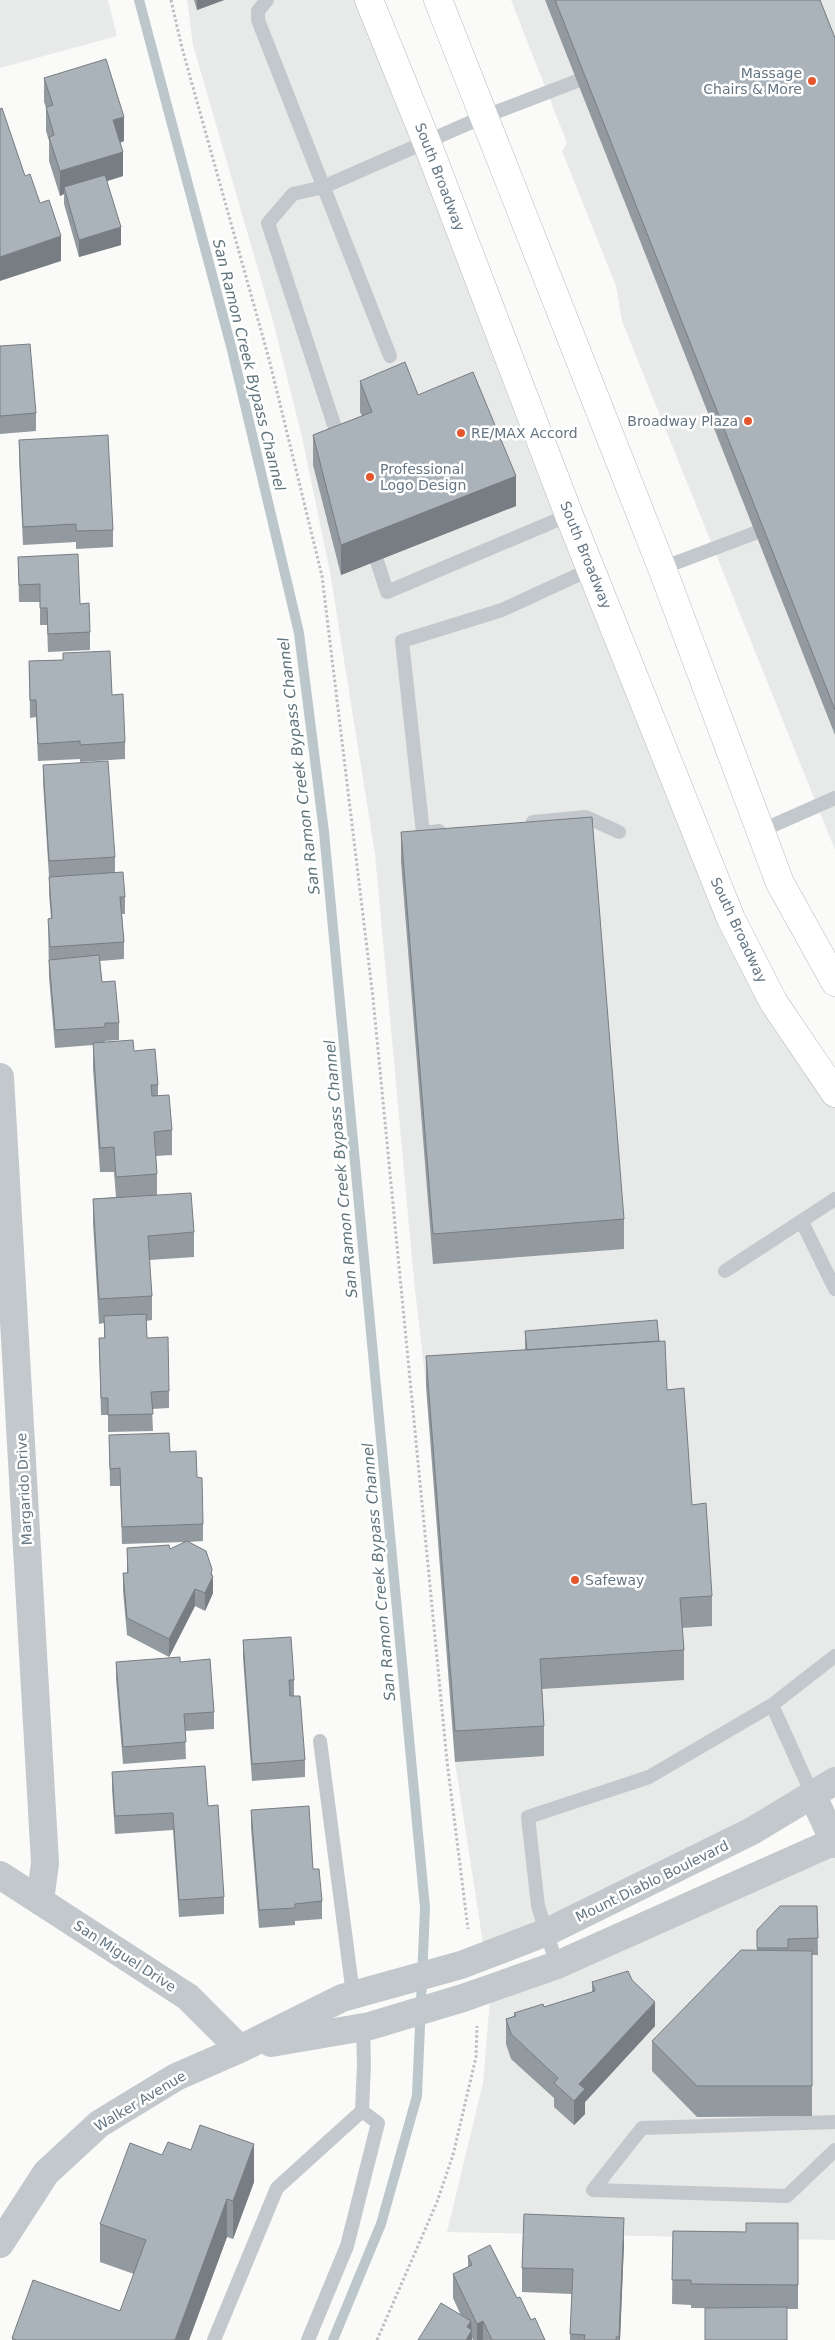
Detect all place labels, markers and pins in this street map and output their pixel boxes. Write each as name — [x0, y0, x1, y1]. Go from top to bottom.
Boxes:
place label: Massage Chairs & More — [703, 65, 802, 97]
marker: Massage Chairs & More — [806, 75, 818, 87]
place label: Broadway Plaza — [627, 413, 738, 429]
marker: Broadway Plaza — [742, 415, 754, 427]
place label: RE/MAX Accord — [471, 425, 578, 441]
marker: RE/MAX Accord — [455, 427, 467, 439]
place label: Professional Logo Design — [380, 461, 466, 493]
marker: Professional Logo Design — [364, 471, 376, 483]
place label: Safeway — [585, 1572, 644, 1588]
marker: Safeway — [569, 1574, 581, 1586]

